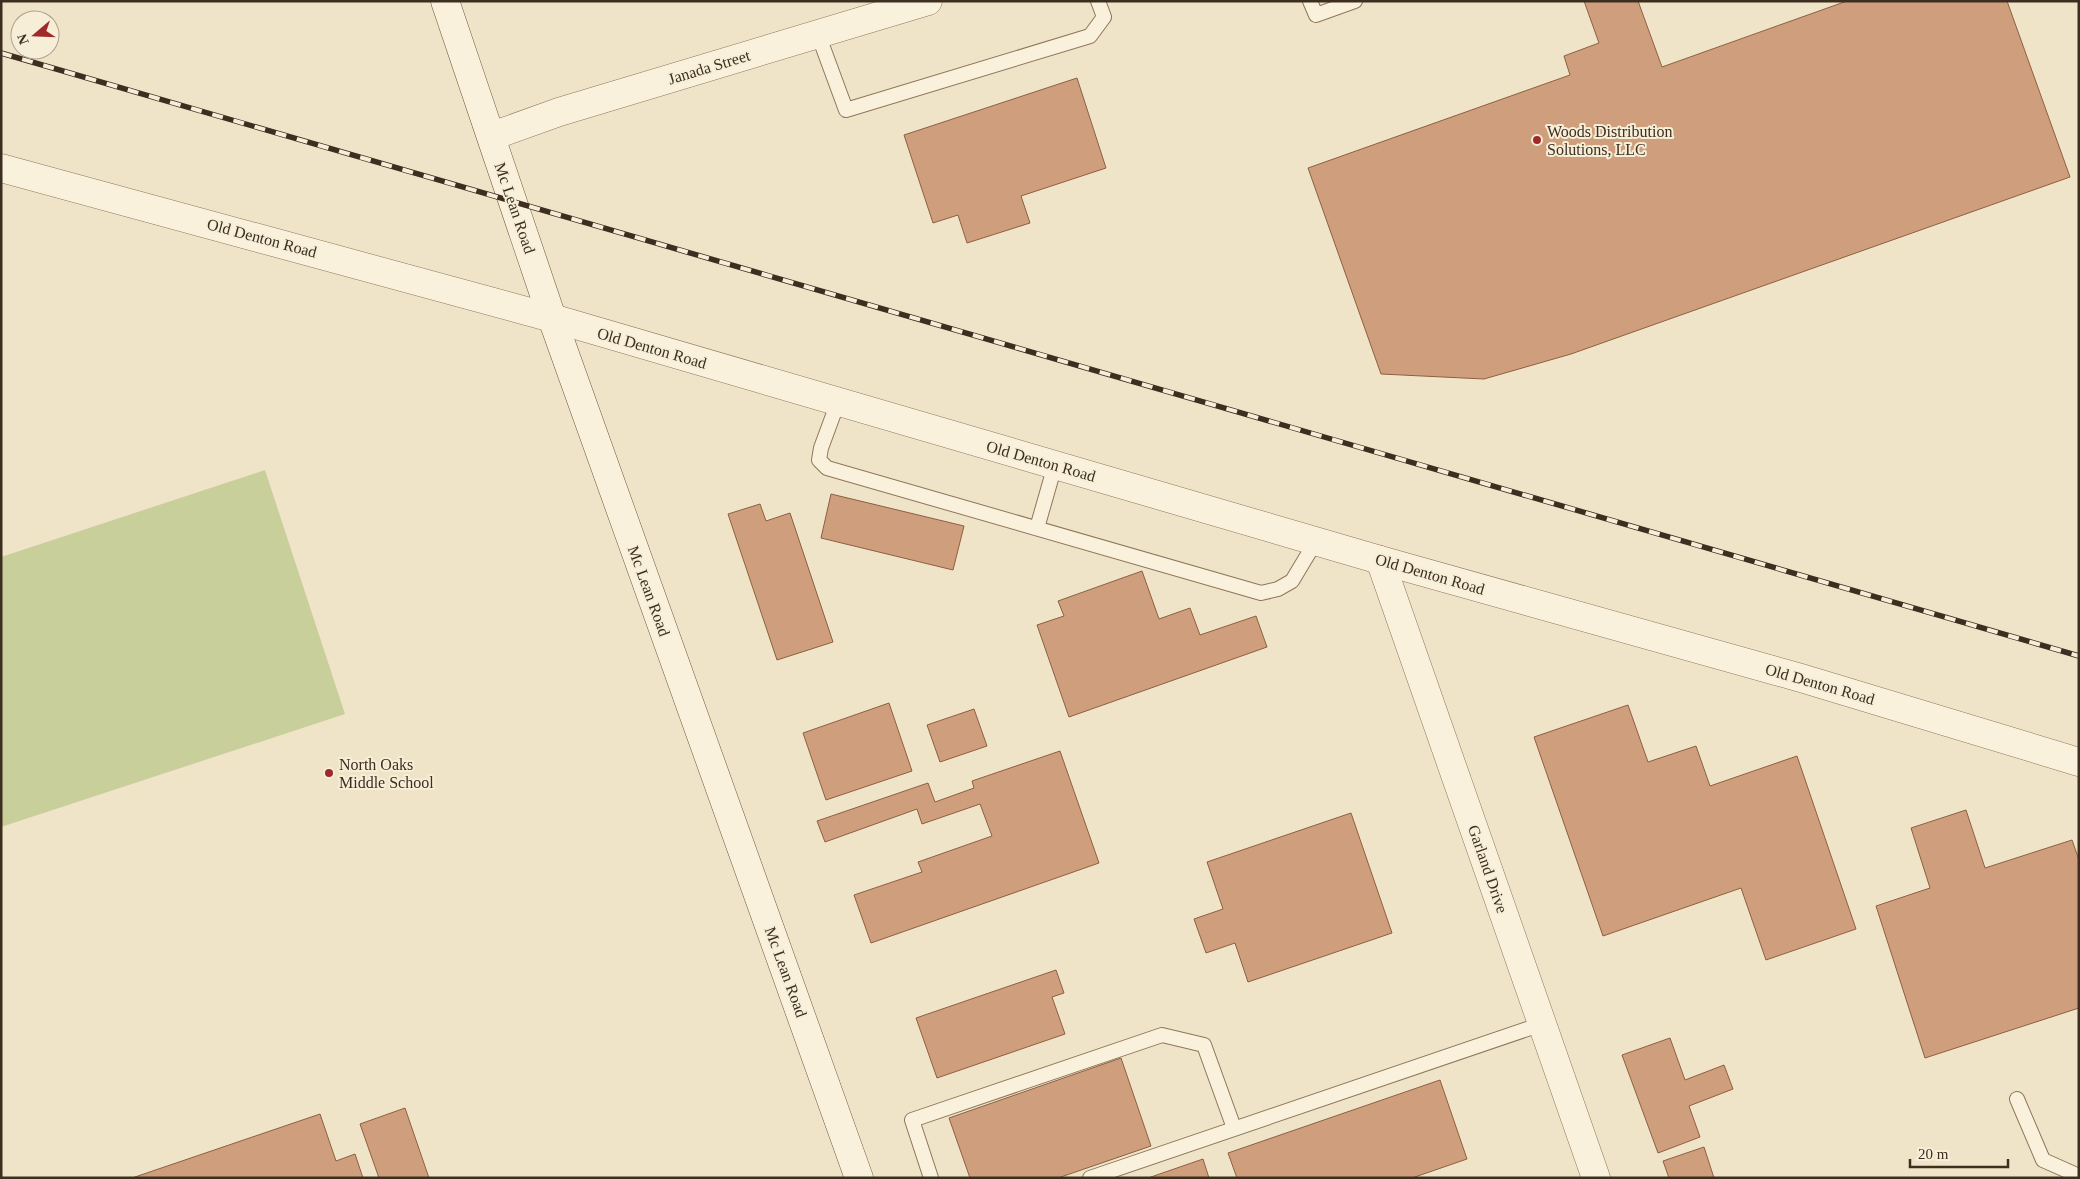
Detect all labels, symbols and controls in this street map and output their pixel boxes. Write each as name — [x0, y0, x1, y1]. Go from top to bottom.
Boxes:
north arrow — [10, 10, 60, 60]
text: N — [14, 32, 32, 46]
street label: Janada Street — [666, 46, 753, 88]
place label: Woods Distribution Solutions, LLC — [1547, 123, 1672, 158]
marker: Woods Distribution Solutions, LLC — [1531, 134, 1543, 146]
street label: Mc Lean Road — [491, 160, 539, 256]
street label: Old Denton Road — [205, 215, 319, 261]
street label: Old Denton Road — [595, 324, 709, 372]
street label: Old Denton Road — [984, 437, 1098, 485]
street label: Mc Lean Road — [625, 543, 673, 639]
street label: Old Denton Road — [1373, 550, 1487, 598]
street label: Old Denton Road — [1763, 660, 1877, 708]
place label: North Oaks Middle School — [339, 756, 434, 791]
marker: North Oaks Middle School — [323, 767, 335, 779]
street label: Garland Drive — [1465, 823, 1511, 915]
street label: Mc Lean Road — [762, 924, 810, 1020]
scale bar — [1910, 1136, 2008, 1168]
text: 20 m — [1918, 1146, 1949, 1162]

